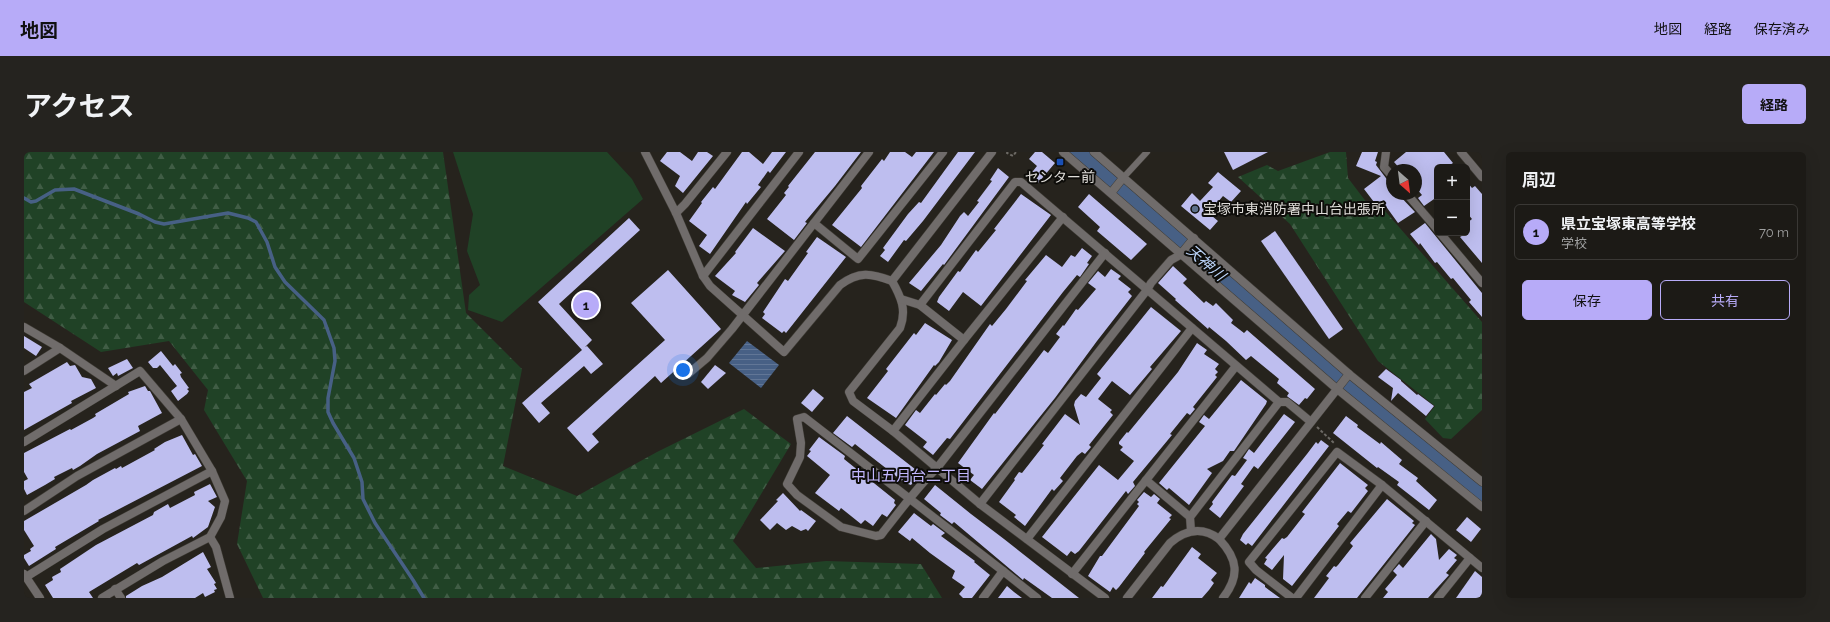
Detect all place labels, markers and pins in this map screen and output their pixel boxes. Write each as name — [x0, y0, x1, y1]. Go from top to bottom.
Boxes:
marker: センター前 — [1055, 157, 1065, 167]
place label: センター前 — [1025, 169, 1095, 185]
place label: 宝塚市東消防署中山台出張所 — [1203, 201, 1385, 217]
marker: 宝塚市東消防署中山台出張所 — [1190, 204, 1200, 214]
pin: 1 — [573, 290, 599, 320]

